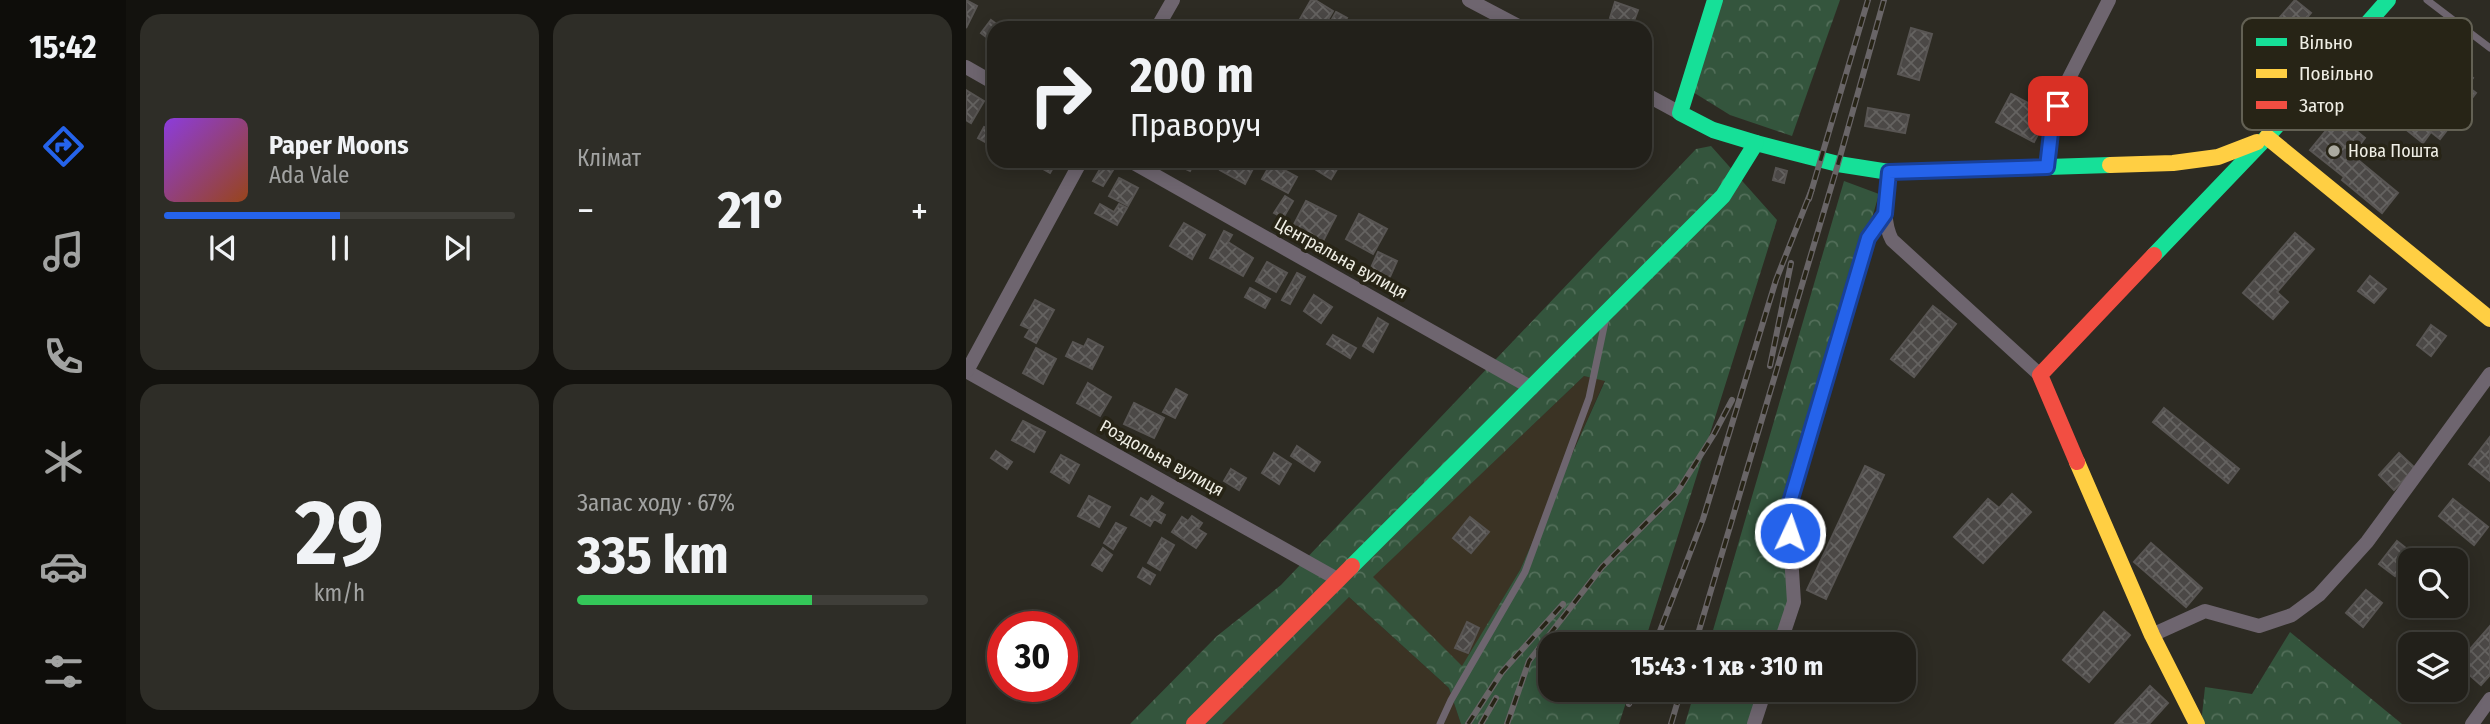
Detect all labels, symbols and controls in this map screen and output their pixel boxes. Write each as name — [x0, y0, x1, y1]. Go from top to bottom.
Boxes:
legend — [2242, 18, 2472, 130]
text: 15:42 — [29, 28, 97, 66]
text: Вільно — [2299, 31, 2353, 54]
text: 200 m — [1130, 46, 1254, 105]
icon: right — [1015, 49, 1106, 140]
text: Повільно — [2299, 62, 2373, 85]
pin — [2028, 76, 2088, 136]
icon: arrive — [2039, 87, 2077, 125]
text: Затор — [2299, 94, 2344, 117]
text: Праворуч — [1130, 106, 1262, 144]
icon: directions — [39, 122, 88, 171]
text: Paper Moons — [269, 130, 409, 161]
place label: Нова Пошта — [2348, 140, 2439, 162]
marker: Нова Пошта — [2326, 143, 2342, 159]
text: Клімат — [577, 144, 641, 172]
text: Ada Vale — [269, 161, 349, 189]
text: 21° — [718, 179, 787, 242]
text: − — [577, 188, 594, 234]
text: + — [911, 188, 928, 234]
street label: Центральна вулиця — [1270, 212, 1412, 304]
icon: music — [39, 227, 88, 276]
icon: previous — [204, 229, 242, 267]
icon: pause — [321, 229, 359, 267]
icon: next — [438, 229, 476, 267]
icon: phone — [39, 332, 88, 381]
street label: Роздольна вулиця — [1096, 415, 1228, 501]
icon: climate — [39, 437, 88, 486]
text: 29 — [295, 479, 384, 588]
text: Запас ходу · 67% — [577, 489, 735, 517]
position arrow — [1753, 496, 1827, 570]
text: 335 km — [577, 524, 729, 587]
icon: car — [39, 542, 88, 591]
map controls — [2398, 548, 2468, 702]
button: search — [2398, 548, 2468, 618]
text: km/h — [314, 579, 365, 607]
speed limit sign: 30 — [987, 611, 1078, 702]
button: layers — [2398, 632, 2468, 702]
icon: filters — [39, 647, 88, 696]
text: 15:43 · 1 хв · 310 m — [1631, 651, 1823, 682]

